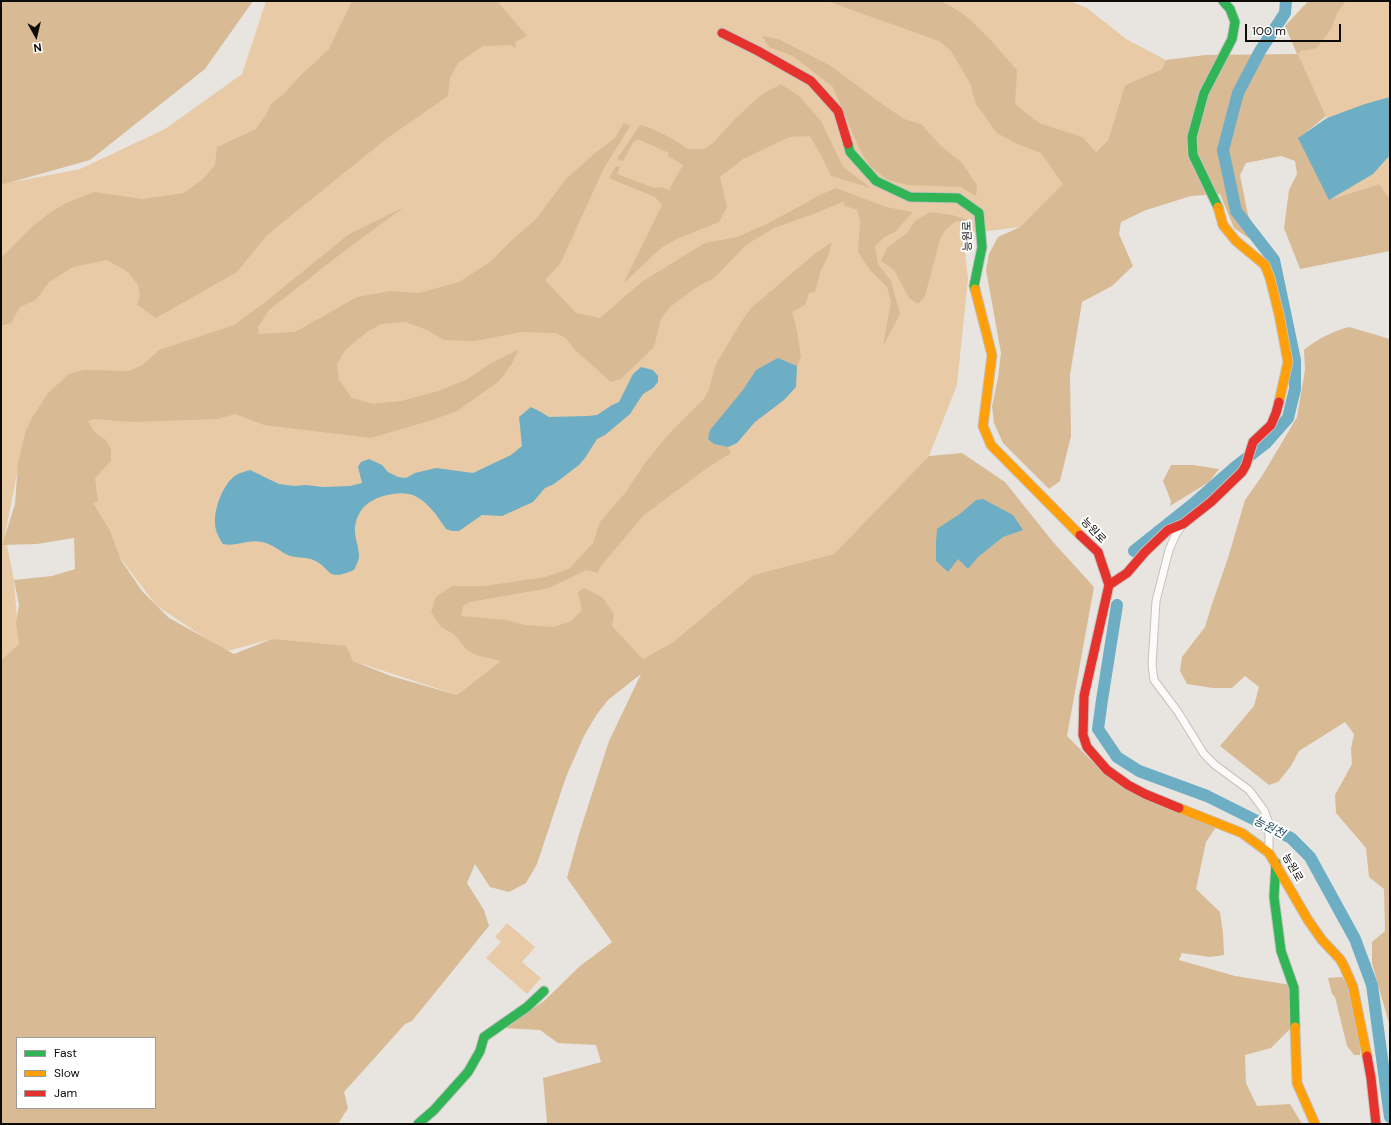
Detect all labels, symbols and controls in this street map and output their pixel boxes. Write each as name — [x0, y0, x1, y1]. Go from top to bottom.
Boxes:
north arrow — [16, 16, 56, 56]
scale bar — [1247, 16, 1343, 42]
text: 100 m — [1252, 23, 1286, 39]
text: N — [33, 40, 43, 55]
street label: 능원로 — [961, 221, 975, 251]
street label: 능원로 — [1078, 515, 1108, 547]
water label: 능원천 — [1251, 814, 1287, 842]
street label: 능원로 — [1279, 852, 1305, 884]
legend — [16, 1037, 156, 1109]
text: Fast — [54, 1045, 77, 1061]
text: Slow — [54, 1065, 80, 1081]
text: Jam — [54, 1085, 77, 1101]

